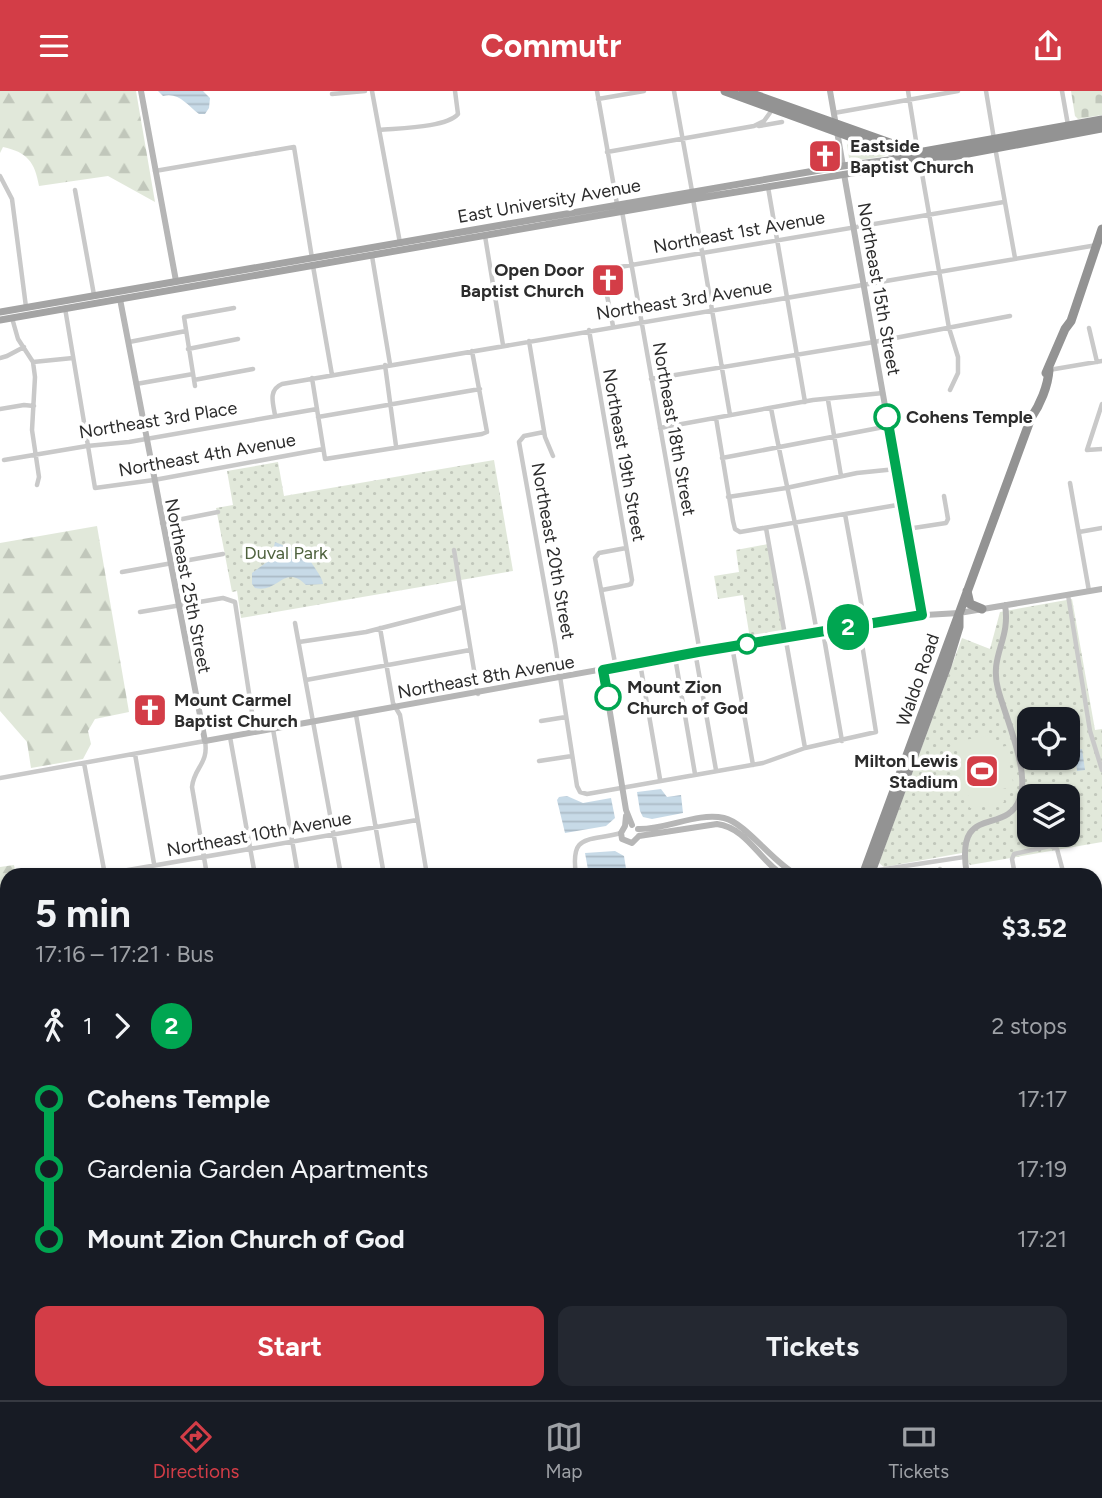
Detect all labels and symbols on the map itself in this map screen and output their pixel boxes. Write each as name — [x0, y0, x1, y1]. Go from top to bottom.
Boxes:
place label: Eastside Baptist Church — [850, 135, 974, 178]
church icon: Eastside Baptist Church — [806, 137, 844, 175]
street label: East University Avenue — [456, 174, 642, 228]
street label: Northeast 15th Street — [853, 201, 905, 377]
street label: Northeast 1st Avenue — [651, 206, 827, 258]
place label: Open Door Baptist Church — [460, 259, 584, 302]
church icon: Open Door Baptist Church — [589, 261, 627, 299]
street label: Northeast 3rd Avenue — [595, 275, 774, 325]
street label: Northeast 18th Street — [648, 340, 700, 518]
street label: Northeast 19th Street — [598, 367, 650, 543]
street label: Northeast 3rd Place — [77, 397, 239, 443]
marker: Cohens Temple — [874, 404, 900, 430]
place label: Cohens Temple — [906, 406, 1033, 428]
street label: Northeast 4th Avenue — [117, 429, 297, 481]
street label: Northeast 20th Street — [527, 461, 579, 641]
street label: Northeast 25th Street — [160, 497, 216, 676]
park label: Duval Park — [244, 542, 328, 564]
line badge: 2 — [825, 604, 871, 650]
street label: Waldo Road — [892, 631, 944, 729]
unlabelled marker — [737, 634, 757, 654]
street label: Northeast 8th Avenue — [396, 651, 576, 703]
place label: Mount Zion Church of God — [627, 676, 748, 719]
marker: Mount Zion Church of God — [595, 684, 621, 710]
place label: Mount Carmel Baptist Church — [174, 689, 298, 732]
church icon: Mount Carmel Baptist Church — [131, 691, 169, 729]
place label: Milton Lewis Stadium — [854, 750, 959, 793]
sports icon: Milton Lewis Stadium — [963, 752, 1001, 790]
street label: Northeast 10th Avenue — [165, 807, 353, 861]

